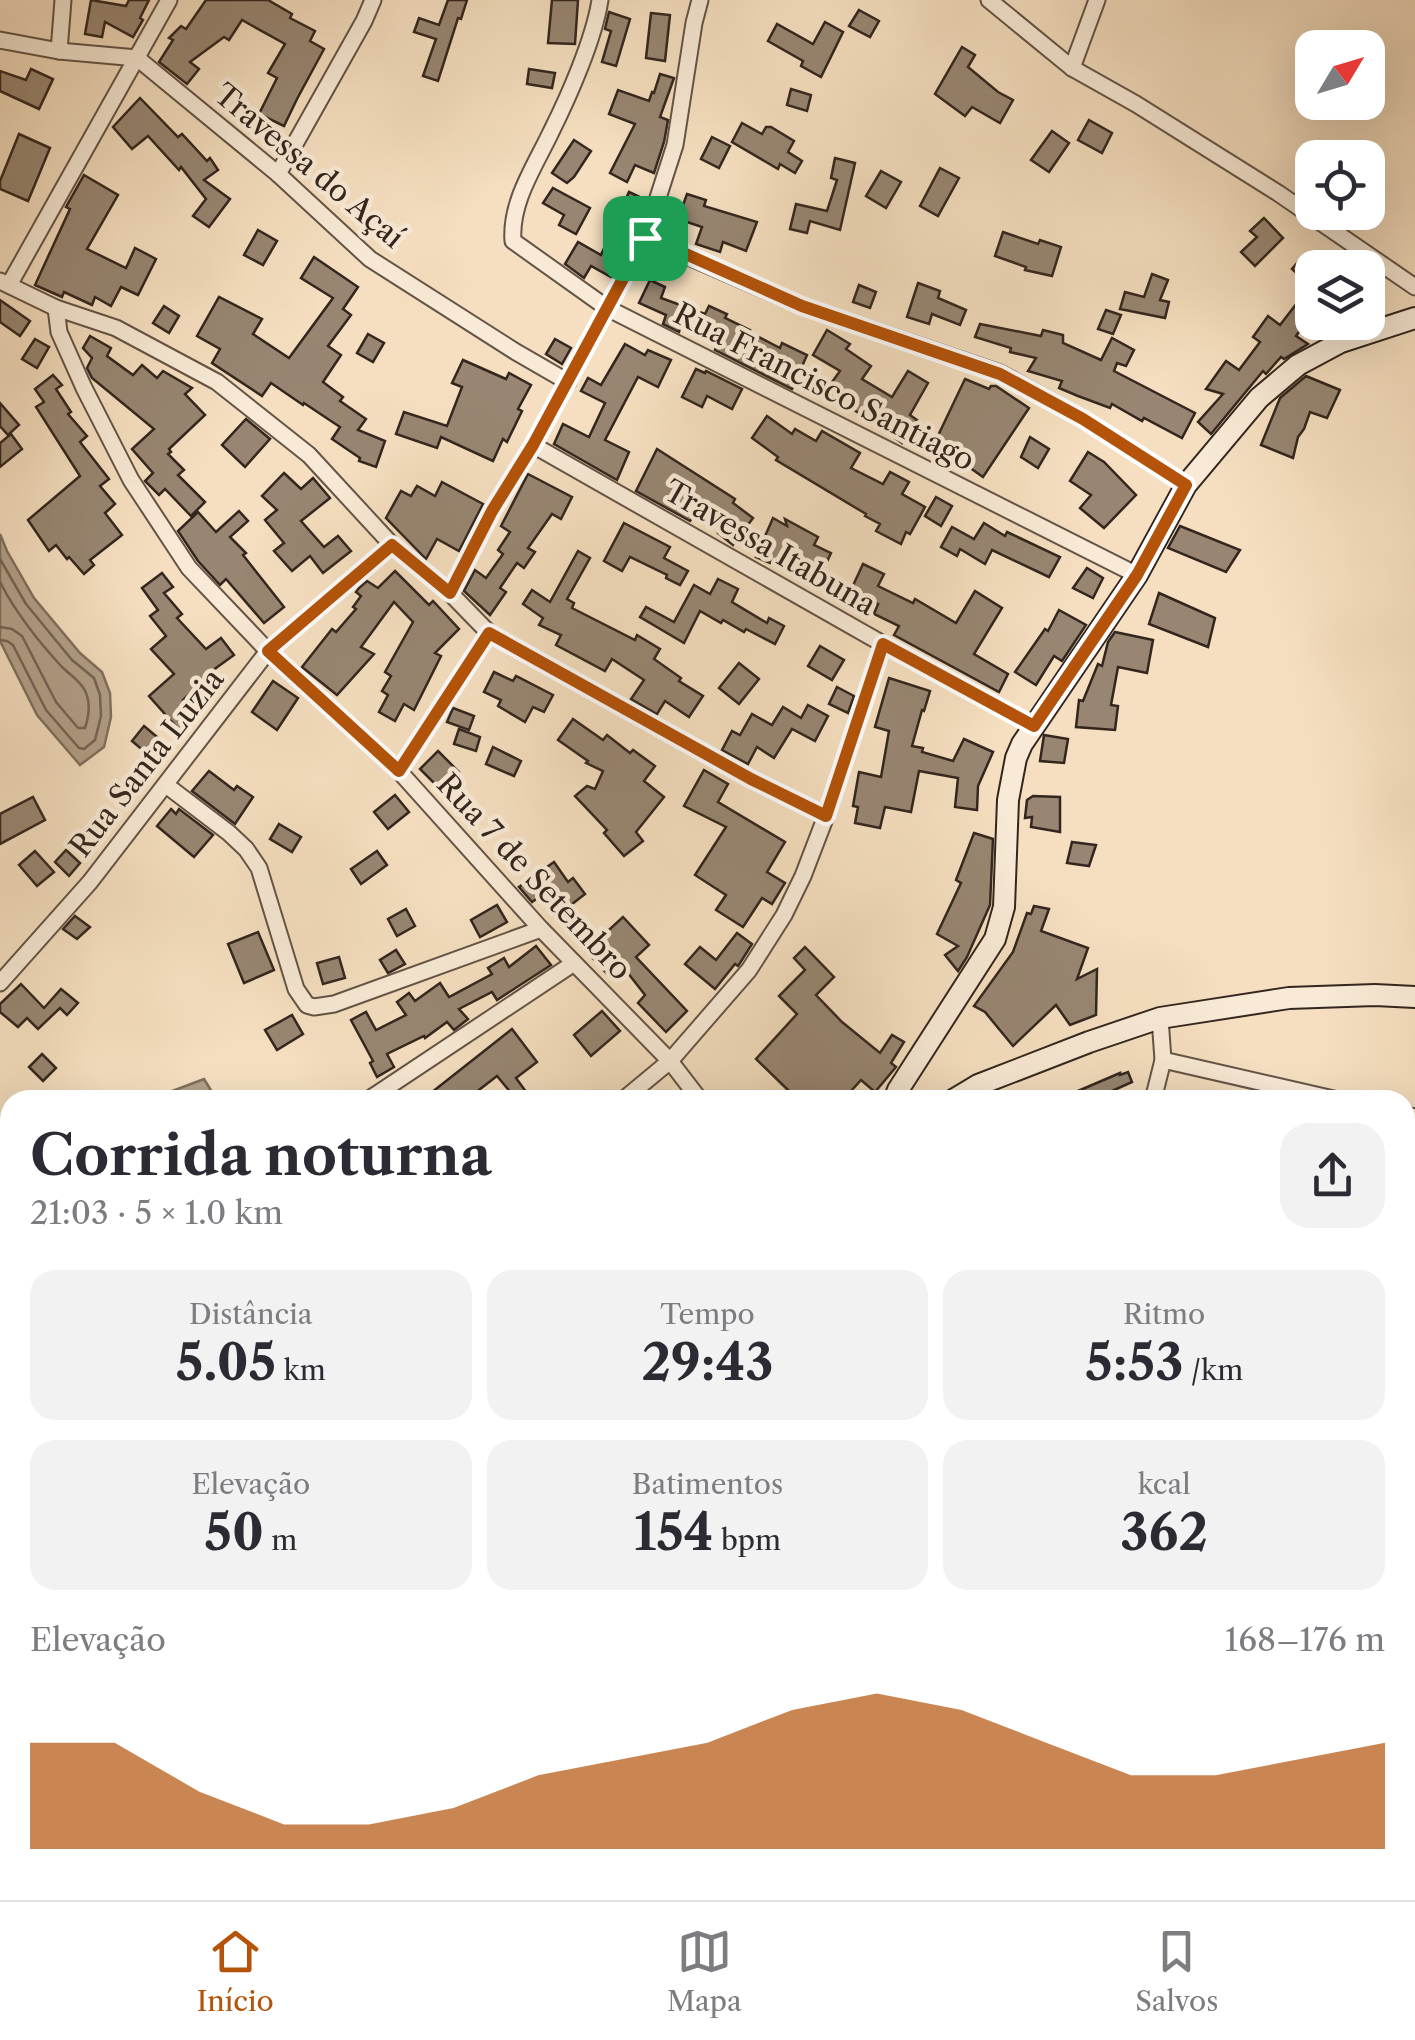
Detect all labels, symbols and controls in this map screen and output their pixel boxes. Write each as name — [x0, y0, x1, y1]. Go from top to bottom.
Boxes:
north arrow — [1295, 30, 1385, 120]
map controls — [1295, 30, 1385, 340]
street label: Travessa do Açaí — [207, 76, 412, 256]
button: locate — [1295, 140, 1385, 230]
pin — [603, 196, 688, 281]
icon: arrive — [618, 211, 673, 266]
button: layers — [1295, 250, 1385, 340]
street label: Rua Francisco Santiago — [668, 295, 981, 479]
street label: Travessa Itabuna — [658, 472, 883, 623]
street label: Rua Santa Luzia — [62, 661, 232, 864]
street label: Rua 7 de Setembro — [429, 766, 639, 987]
text: Corrida noturna — [30, 1122, 492, 1189]
button: share — [1280, 1123, 1385, 1228]
text: 21:03 · 5 × 1.0 km — [30, 1193, 283, 1232]
text: Distância — [189, 1297, 313, 1331]
text: Tempo — [660, 1297, 755, 1331]
text: Ritmo — [1123, 1297, 1205, 1331]
text: 5.05 — [176, 1331, 276, 1393]
text: 29:43 — [641, 1331, 774, 1393]
text: 5:53 — [1085, 1331, 1183, 1393]
text: km — [276, 1353, 326, 1387]
text: /km — [1183, 1353, 1243, 1387]
text: Elevação — [191, 1467, 310, 1501]
text: Batimentos — [632, 1467, 783, 1501]
text: kcal — [1138, 1467, 1191, 1501]
text: 50 — [204, 1501, 264, 1563]
text: 154 — [634, 1501, 714, 1563]
text: 362 — [1120, 1501, 1208, 1563]
text: m — [264, 1523, 297, 1557]
text: bpm — [714, 1523, 781, 1557]
text: Elevação — [30, 1620, 166, 1659]
text: 168–176 m — [1225, 1620, 1385, 1659]
tab: Início — [197, 1924, 274, 2018]
tab: Mapa — [667, 1924, 742, 2018]
tab: Salvos — [1135, 1924, 1218, 2018]

